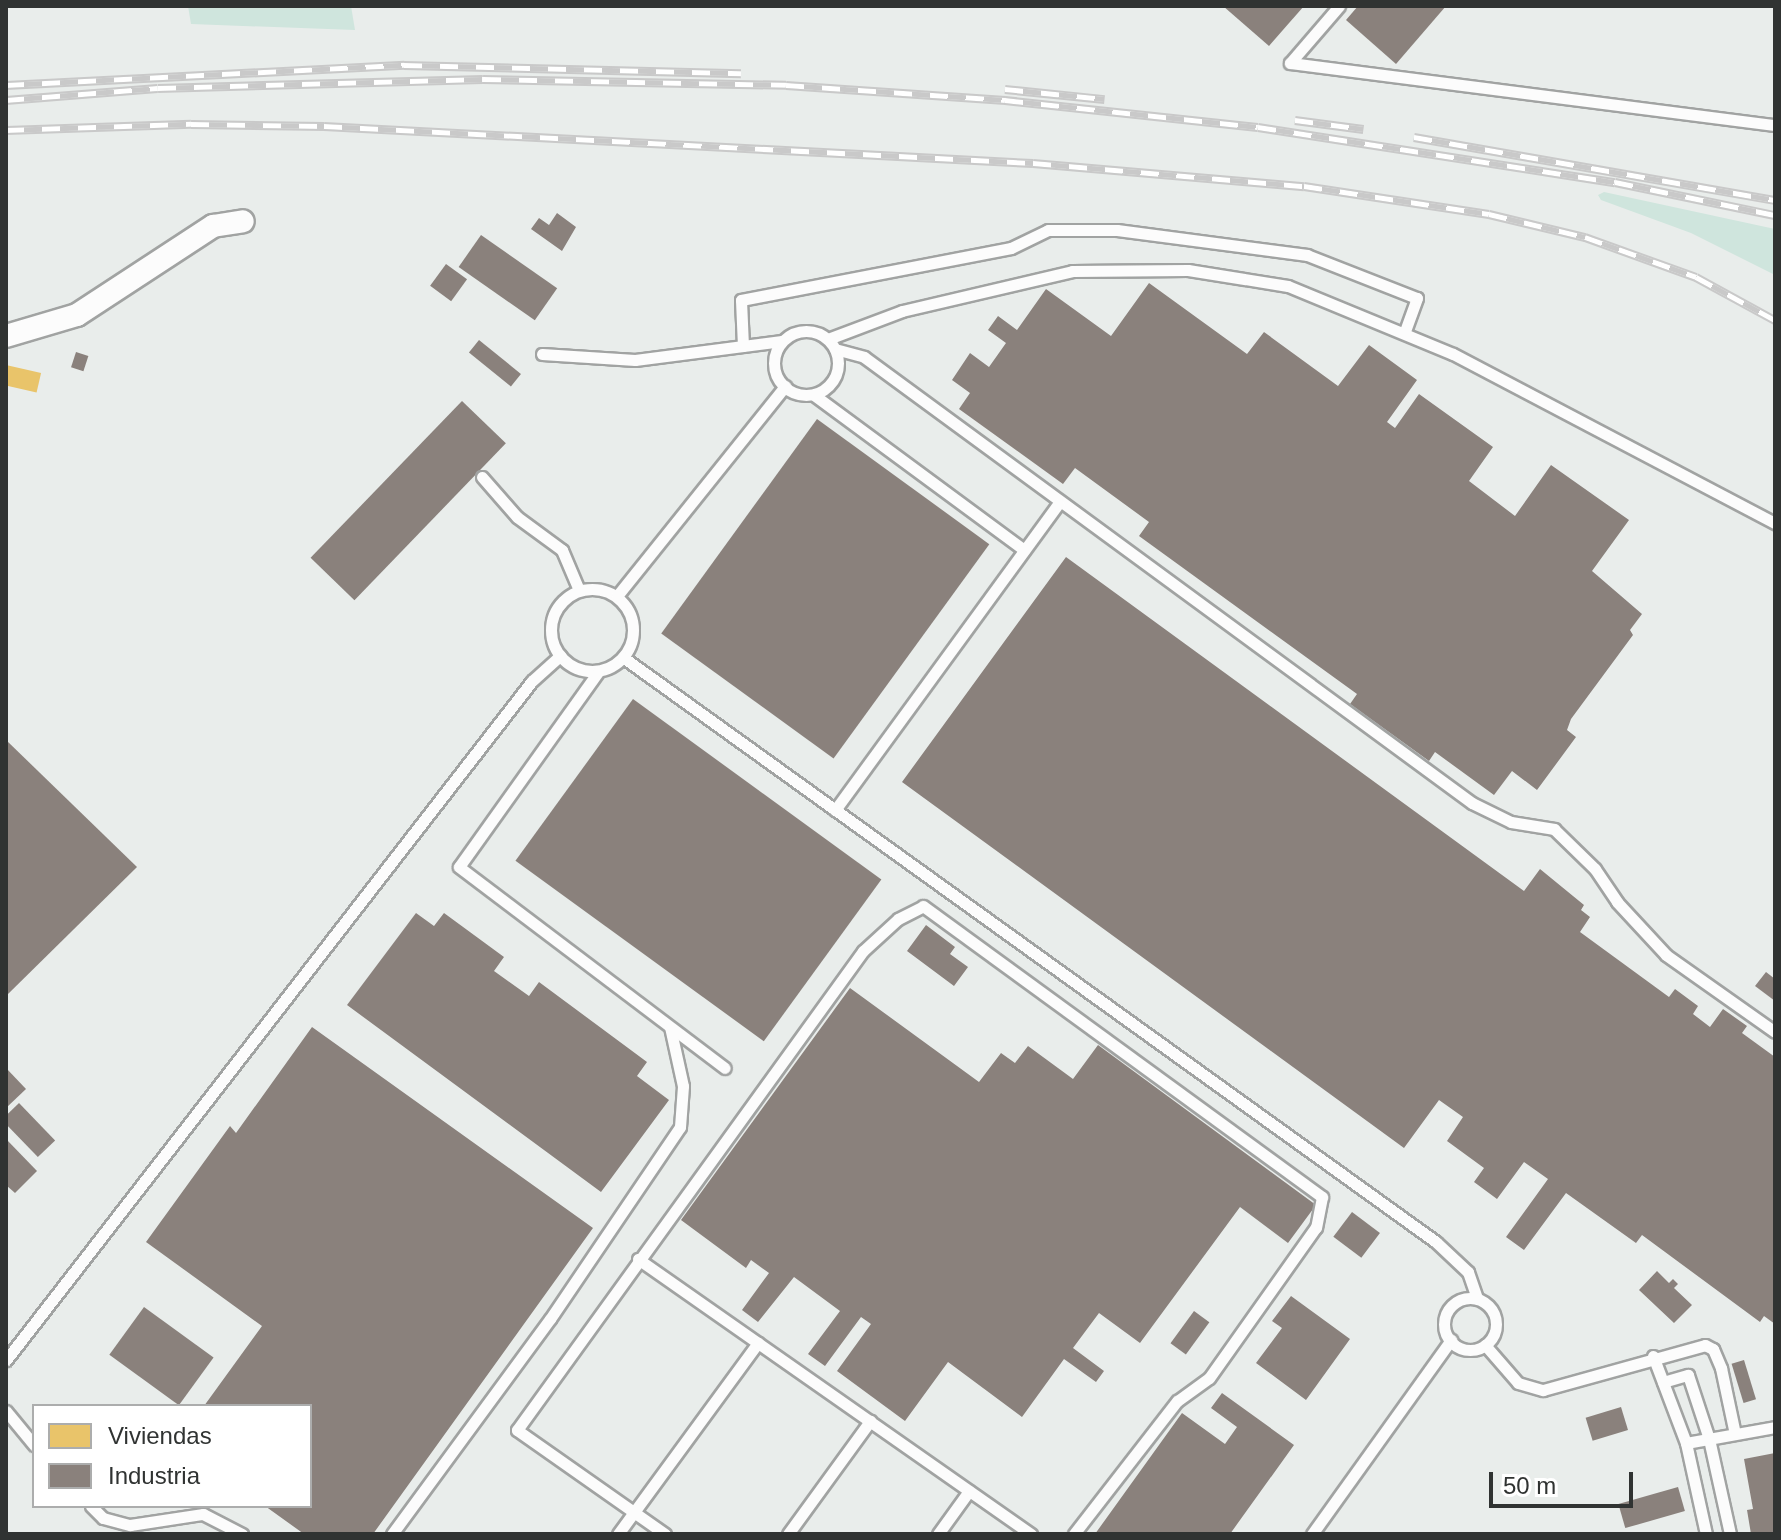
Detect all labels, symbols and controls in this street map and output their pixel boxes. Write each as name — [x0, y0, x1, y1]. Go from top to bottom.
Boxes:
legend — [32, 1404, 312, 1508]
text: Viviendas — [108, 1422, 212, 1449]
scale bar — [1493, 1456, 1637, 1506]
text: Industria — [108, 1462, 200, 1489]
text: 50 m — [1503, 1472, 1556, 1499]

